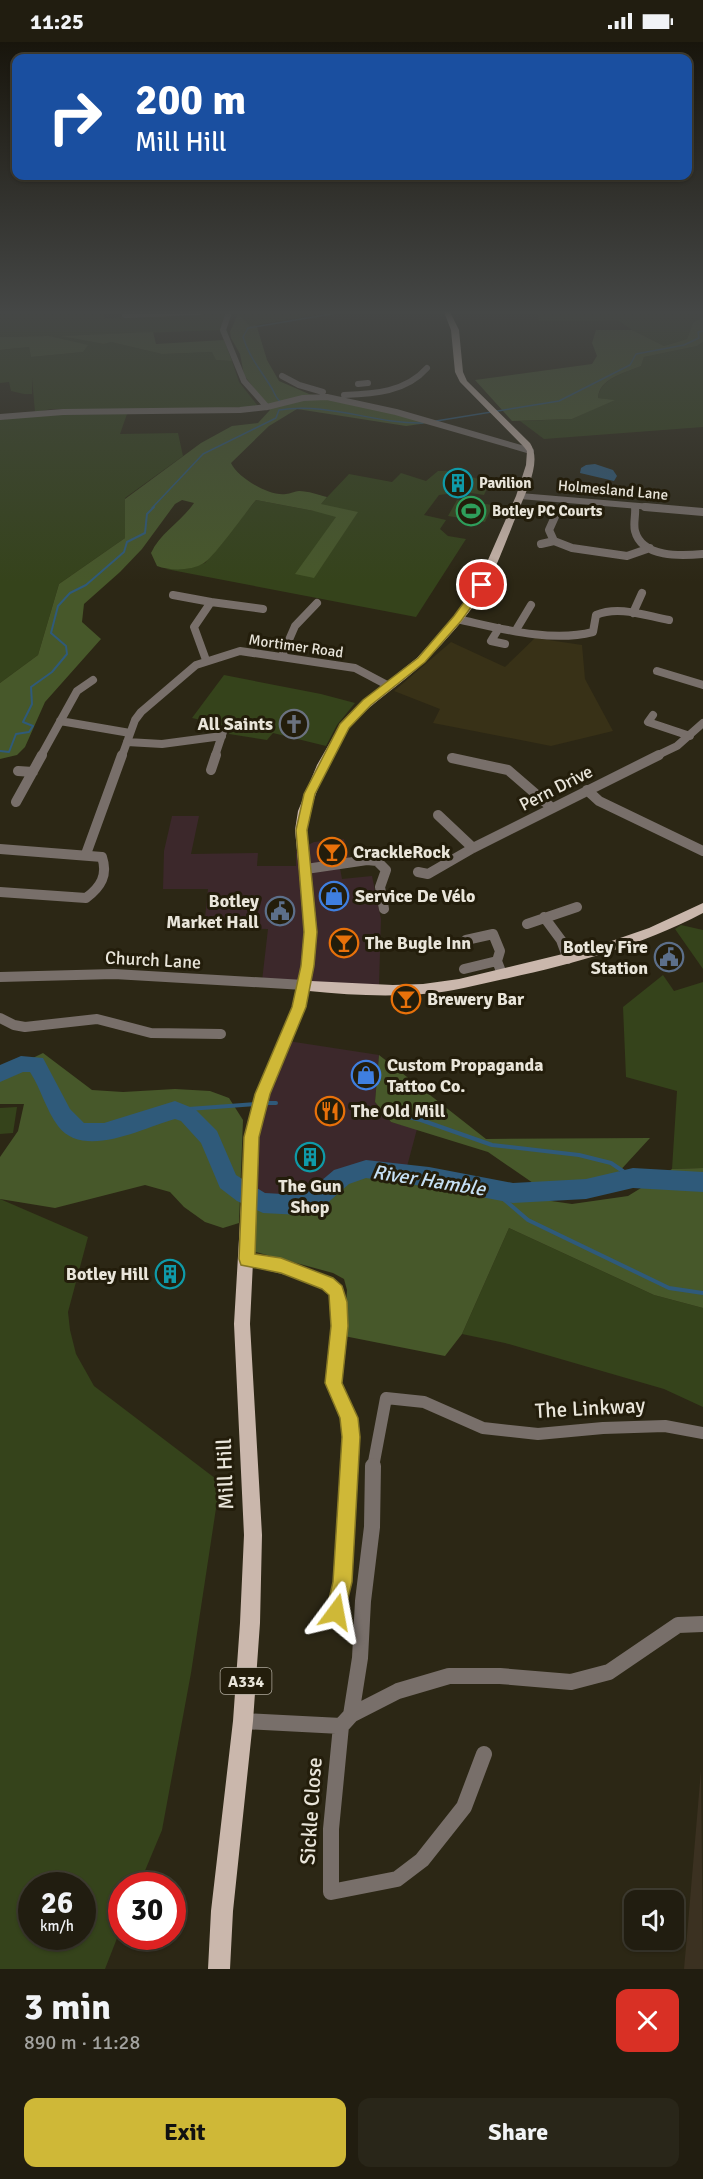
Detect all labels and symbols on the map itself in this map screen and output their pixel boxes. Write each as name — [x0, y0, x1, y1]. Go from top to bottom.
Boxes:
building icon: Pavilion — [442, 467, 474, 499]
place label: Pavilion — [479, 474, 531, 492]
street label: Holmesland Lane — [557, 476, 669, 504]
sports icon: Botley PC Courts — [455, 495, 487, 527]
place label: Botley PC Courts — [492, 502, 603, 520]
pin — [456, 559, 507, 610]
street label: Mortimer Road — [247, 630, 345, 662]
church icon: All Saints — [278, 708, 310, 740]
place label: All Saints — [197, 713, 273, 735]
street label: Pern Drive — [516, 760, 596, 816]
bar icon: CrackleRock — [316, 836, 348, 868]
place label: CrackleRock — [353, 841, 451, 863]
shop icon: Service De Vélo — [318, 880, 350, 912]
place label: Service De Vélo — [355, 885, 475, 907]
place label: Botley Market Hall — [166, 890, 259, 933]
public building icon: Botley Market Hall — [264, 895, 296, 927]
bar icon: The Bugle Inn — [328, 927, 360, 959]
place label: The Bugle Inn — [365, 932, 471, 954]
place label: Botley Fire Station — [563, 936, 648, 979]
public building icon: Botley Fire Station — [653, 941, 685, 973]
street label: Church Lane — [104, 946, 202, 974]
bar icon: Brewery Bar — [390, 983, 422, 1015]
place label: Brewery Bar — [427, 988, 525, 1010]
place label: Custom Propaganda Tattoo Co. — [387, 1054, 543, 1097]
shop icon: Custom Propaganda Tattoo Co. — [350, 1059, 382, 1091]
restaurant icon: The Old Mill — [314, 1095, 346, 1127]
place label: The Old Mill — [351, 1100, 446, 1122]
building icon: The Gun Shop — [294, 1141, 326, 1173]
water label: River Hamble — [371, 1159, 488, 1202]
place label: The Gun Shop — [278, 1175, 342, 1218]
building icon: Botley Hill — [154, 1258, 186, 1290]
place label: Botley Hill — [66, 1263, 149, 1285]
street label: The Linkway — [534, 1392, 646, 1424]
street label: Mill Hill — [211, 1438, 239, 1510]
position arrow — [304, 1580, 368, 1644]
road number: A334 — [220, 1668, 272, 1694]
street label: Sickle Close — [294, 1756, 328, 1866]
speed limit sign: 30 — [108, 1872, 186, 1950]

